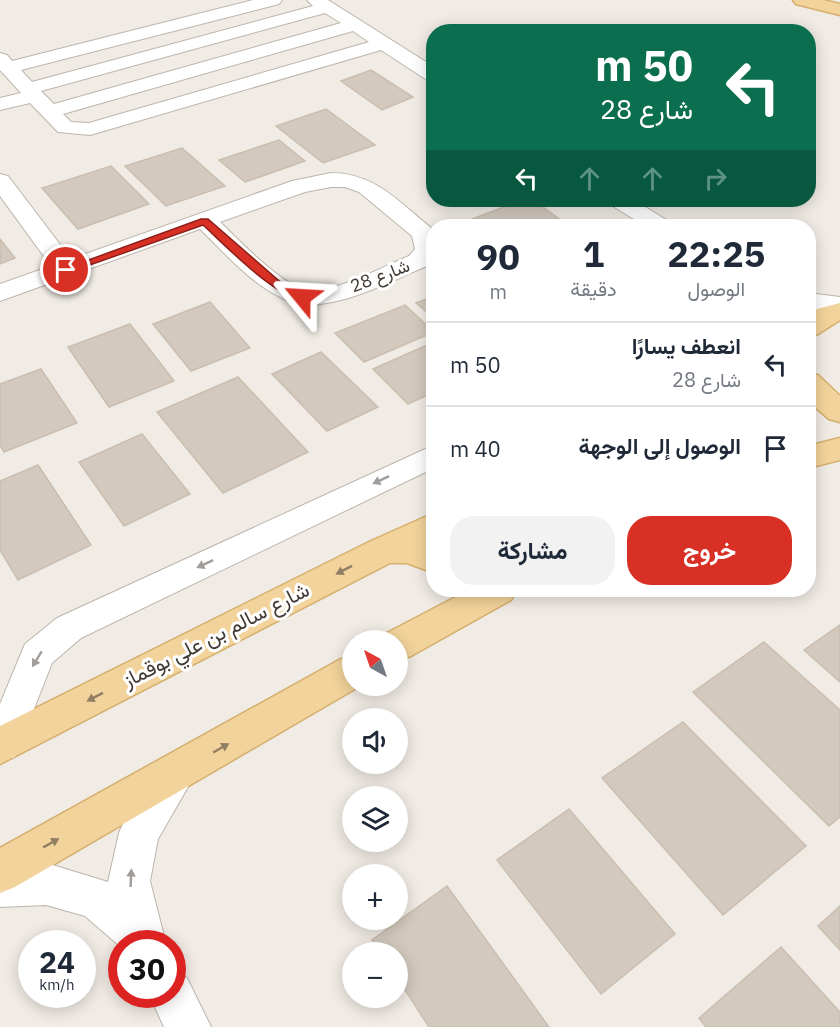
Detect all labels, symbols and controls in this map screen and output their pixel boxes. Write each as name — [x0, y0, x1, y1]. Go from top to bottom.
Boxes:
text: 50 m — [595, 38, 693, 93]
icon: left — [714, 48, 792, 126]
text: شارع 28 — [600, 91, 693, 126]
icon: left — [510, 162, 543, 195]
icon: ahead — [573, 162, 606, 195]
icon: ahead — [636, 162, 669, 195]
icon: right — [699, 162, 732, 195]
text: 1 — [583, 230, 604, 277]
text: 22:25 — [667, 230, 765, 277]
text: 90 — [477, 233, 520, 280]
pin — [40, 244, 91, 295]
icon: arrive — [49, 253, 82, 286]
street label: شارع 28 — [347, 254, 413, 298]
position arrow — [270, 265, 334, 329]
text: دقيقة — [570, 275, 617, 302]
text: الوصول — [687, 275, 745, 302]
text: m — [489, 278, 507, 305]
text: انعطف يسارًا — [632, 331, 741, 360]
icon: left — [759, 348, 792, 381]
text: 50 m — [450, 350, 501, 379]
text: شارع 28 — [672, 366, 741, 393]
text: الوصول إلى الوجهة — [579, 431, 741, 460]
icon: arrive — [759, 432, 792, 465]
text: 40 m — [450, 434, 501, 463]
one-way arrow — [372, 476, 389, 485]
button: مشاركة — [450, 516, 615, 585]
button: خروج — [627, 516, 792, 585]
one-way arrow — [196, 559, 213, 568]
one-way arrow — [335, 566, 352, 575]
street label: شارع سالم بن علي بوقماز — [117, 575, 315, 697]
north arrow — [342, 630, 408, 696]
map controls — [342, 630, 408, 1008]
one-way arrow — [32, 651, 43, 667]
one-way arrow — [86, 691, 104, 701]
button: sound — [342, 708, 408, 774]
one-way arrow — [213, 742, 229, 753]
button: layers — [342, 786, 408, 852]
one-way arrow — [43, 838, 59, 849]
button: + — [342, 864, 408, 930]
one-way arrow — [127, 868, 136, 887]
speed limit sign: 30 — [108, 930, 186, 1008]
text: 24 — [39, 942, 75, 981]
button: − — [342, 942, 408, 1008]
text: km/h — [39, 975, 75, 994]

